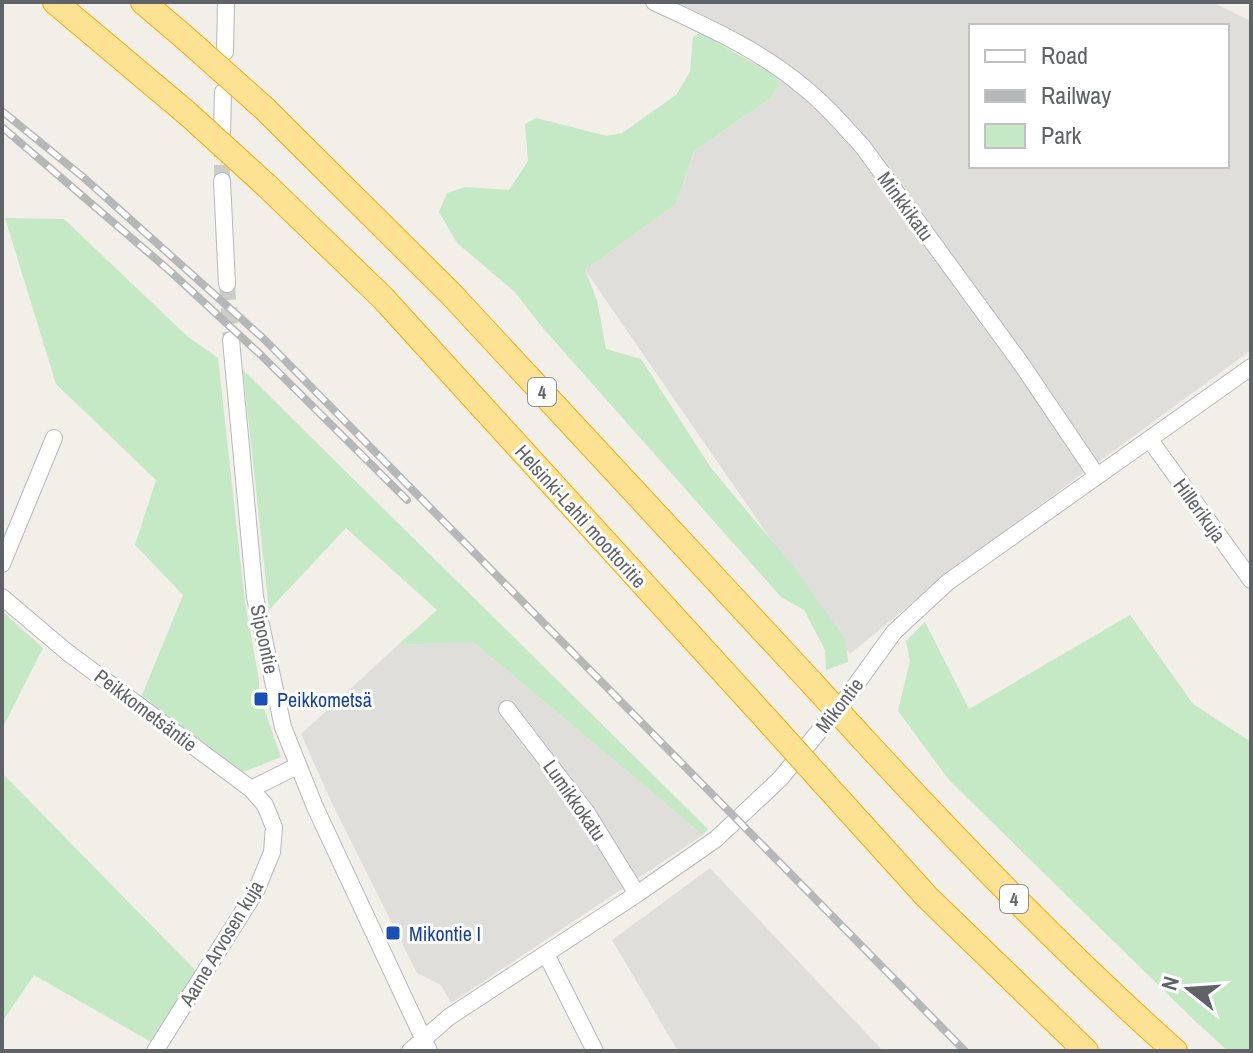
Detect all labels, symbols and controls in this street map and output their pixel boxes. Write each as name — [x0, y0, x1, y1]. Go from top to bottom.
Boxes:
legend — [969, 24, 1229, 168]
text: Road — [1041, 39, 1088, 71]
text: Railway — [1041, 79, 1111, 111]
text: Park — [1041, 119, 1082, 151]
street label: Minkkikatu — [872, 166, 940, 246]
road number: 4 — [528, 378, 556, 406]
street label: Helsinki-Lahti moottoritie — [509, 439, 653, 593]
street label: Hillerikuja — [1168, 473, 1232, 547]
street label: Sipoontie — [244, 602, 286, 676]
street label: Peikkometsäntie — [89, 662, 203, 758]
street label: Mikontie — [809, 672, 869, 738]
place label: Peikkometsä — [277, 686, 372, 713]
marker: Peikkometsä — [252, 690, 270, 708]
street label: Lumikkokatu — [537, 754, 613, 846]
street label: Aarne Arvosen kuja — [172, 875, 269, 1012]
road number: 4 — [1000, 885, 1028, 913]
place label: Mikontie I — [409, 920, 481, 947]
marker: Mikontie I — [384, 924, 402, 942]
north arrow — [1149, 949, 1229, 1029]
text: N — [1154, 973, 1186, 994]

